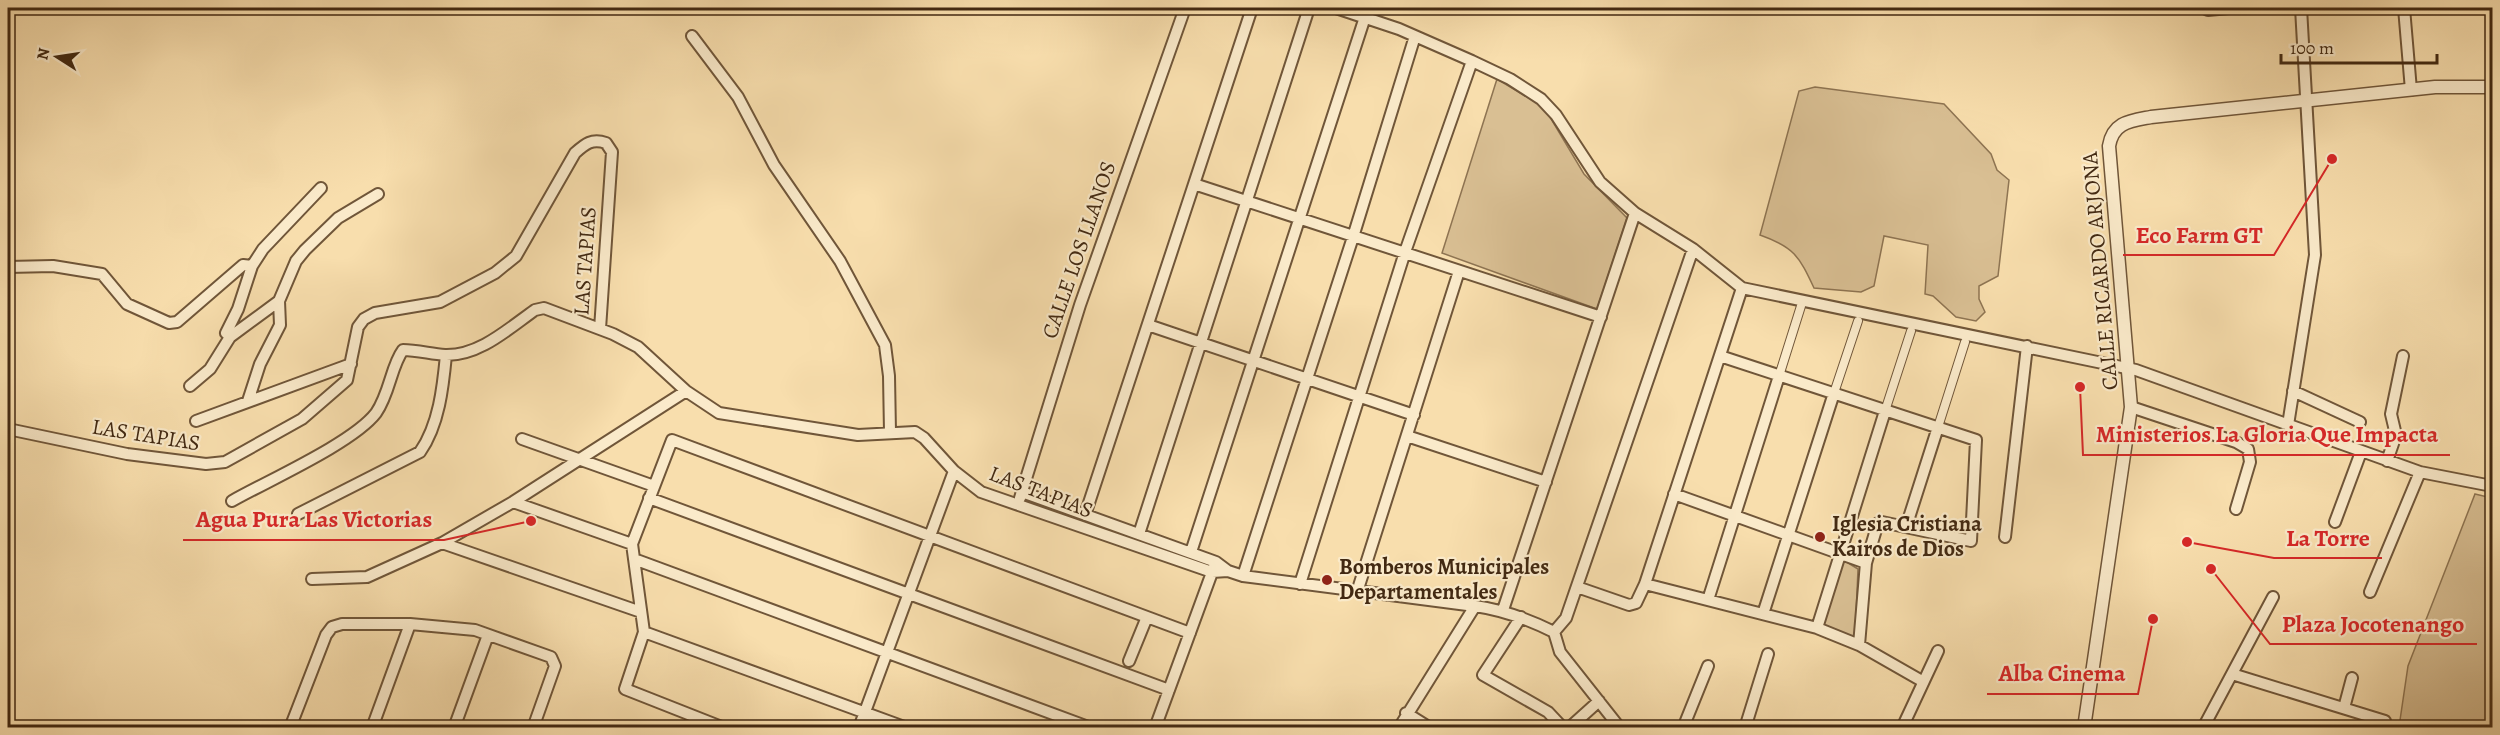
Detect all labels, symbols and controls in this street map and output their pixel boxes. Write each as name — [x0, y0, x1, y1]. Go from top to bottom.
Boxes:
north arrow — [27, 27, 87, 87]
scale bar — [2281, 27, 2437, 65]
text: 100 m — [2290, 36, 2334, 60]
text: N — [31, 46, 55, 62]
street label: CALLE RICARDO ARJONA — [2075, 149, 2125, 391]
street label: CALLE LOS LLANOS — [1035, 157, 1123, 343]
street label: LAS TAPIAS — [566, 205, 604, 317]
callout: Eco Farm GT — [2123, 213, 2274, 255]
text: Eco Farm GT — [2135, 219, 2263, 251]
street label: LAS TAPIAS — [90, 412, 202, 458]
callout: Ministerios La Gloria Que Impacta — [2083, 413, 2450, 455]
text: Ministerios La Gloria Que Impacta — [2096, 418, 2439, 450]
street label: LAS TAPIAS — [985, 458, 1097, 526]
callout: Agua Pura Las Victorias — [183, 498, 444, 540]
text: Agua Pura Las Victorias — [195, 503, 432, 535]
place label: Iglesia Cristiana Kairos de Dios — [1832, 509, 1982, 564]
callout: La Torre — [2274, 516, 2382, 558]
text: La Torre — [2286, 522, 2370, 554]
marker: Iglesia Cristiana Kairos de Dios — [1813, 530, 1827, 544]
place label: Bomberos Municipales Departamentales — [1339, 552, 1549, 607]
marker: Bomberos Municipales Departamentales — [1320, 573, 1334, 587]
callout: Plaza Jocotenango — [2270, 602, 2477, 644]
text: Plaza Jocotenango — [2282, 608, 2464, 640]
callout: Alba Cinema — [1987, 652, 2138, 694]
text: Alba Cinema — [1998, 657, 2126, 689]

